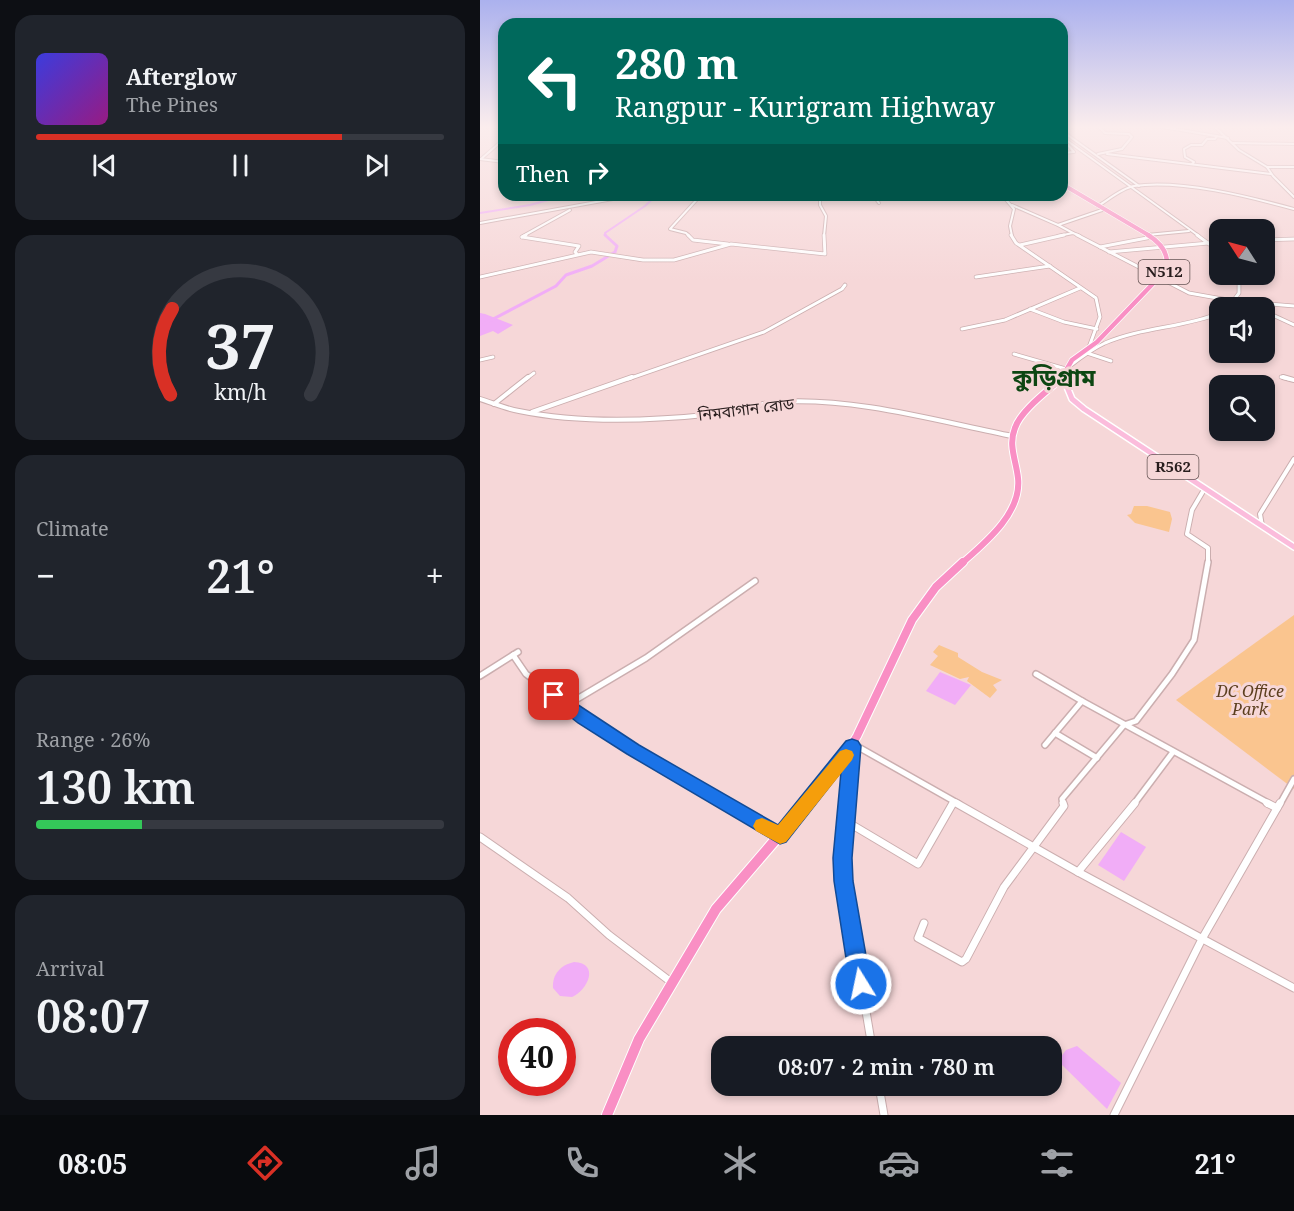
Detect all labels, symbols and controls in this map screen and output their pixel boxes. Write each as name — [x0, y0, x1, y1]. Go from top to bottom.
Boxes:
text: 280 m — [615, 34, 739, 91]
icon: left — [516, 42, 594, 120]
text: Afterglow — [126, 61, 237, 91]
text: Rangpur - Kurigram Highway — [615, 88, 995, 125]
text: The Pines — [126, 91, 218, 118]
icon: previous — [88, 149, 121, 182]
icon: pause — [224, 149, 257, 182]
icon: next — [360, 149, 393, 182]
icon: right — [581, 156, 614, 189]
text: Then — [516, 158, 569, 188]
north arrow — [1209, 219, 1275, 285]
map controls — [1209, 219, 1275, 441]
road number: N512 — [1138, 260, 1190, 284]
button: sound — [1209, 297, 1275, 363]
text: 37 — [205, 302, 275, 387]
district label: কুড়িগ্রাম — [1012, 360, 1096, 393]
button: search — [1209, 375, 1275, 441]
text: km/h — [214, 377, 267, 406]
street label: নিমবাগান রোড — [696, 392, 796, 426]
road number: R562 — [1148, 455, 1198, 479]
text: Climate — [36, 515, 109, 542]
text: 21° — [206, 545, 275, 606]
text: − — [36, 553, 55, 598]
text: + — [426, 553, 444, 598]
pin — [528, 669, 579, 720]
icon: arrive — [537, 678, 570, 711]
park label: DC Office Park — [1215, 680, 1284, 720]
text: Range · 26% — [36, 726, 150, 753]
text: 130 km — [36, 756, 195, 817]
position arrow — [829, 952, 893, 1016]
text: Arrival — [36, 955, 104, 982]
text: 08:07 — [36, 985, 151, 1046]
speed limit sign: 40 — [498, 1018, 576, 1096]
text: 08:07 · 2 min · 780 m — [778, 1051, 995, 1081]
icon: directions — [244, 1142, 286, 1184]
icon: music — [402, 1142, 444, 1184]
icon: phone — [561, 1142, 603, 1184]
icon: climate — [719, 1142, 761, 1184]
icon: car — [878, 1142, 920, 1184]
icon: filters — [1036, 1142, 1078, 1184]
text: 08:05 — [58, 1145, 127, 1182]
text: 21° — [1194, 1145, 1236, 1182]

